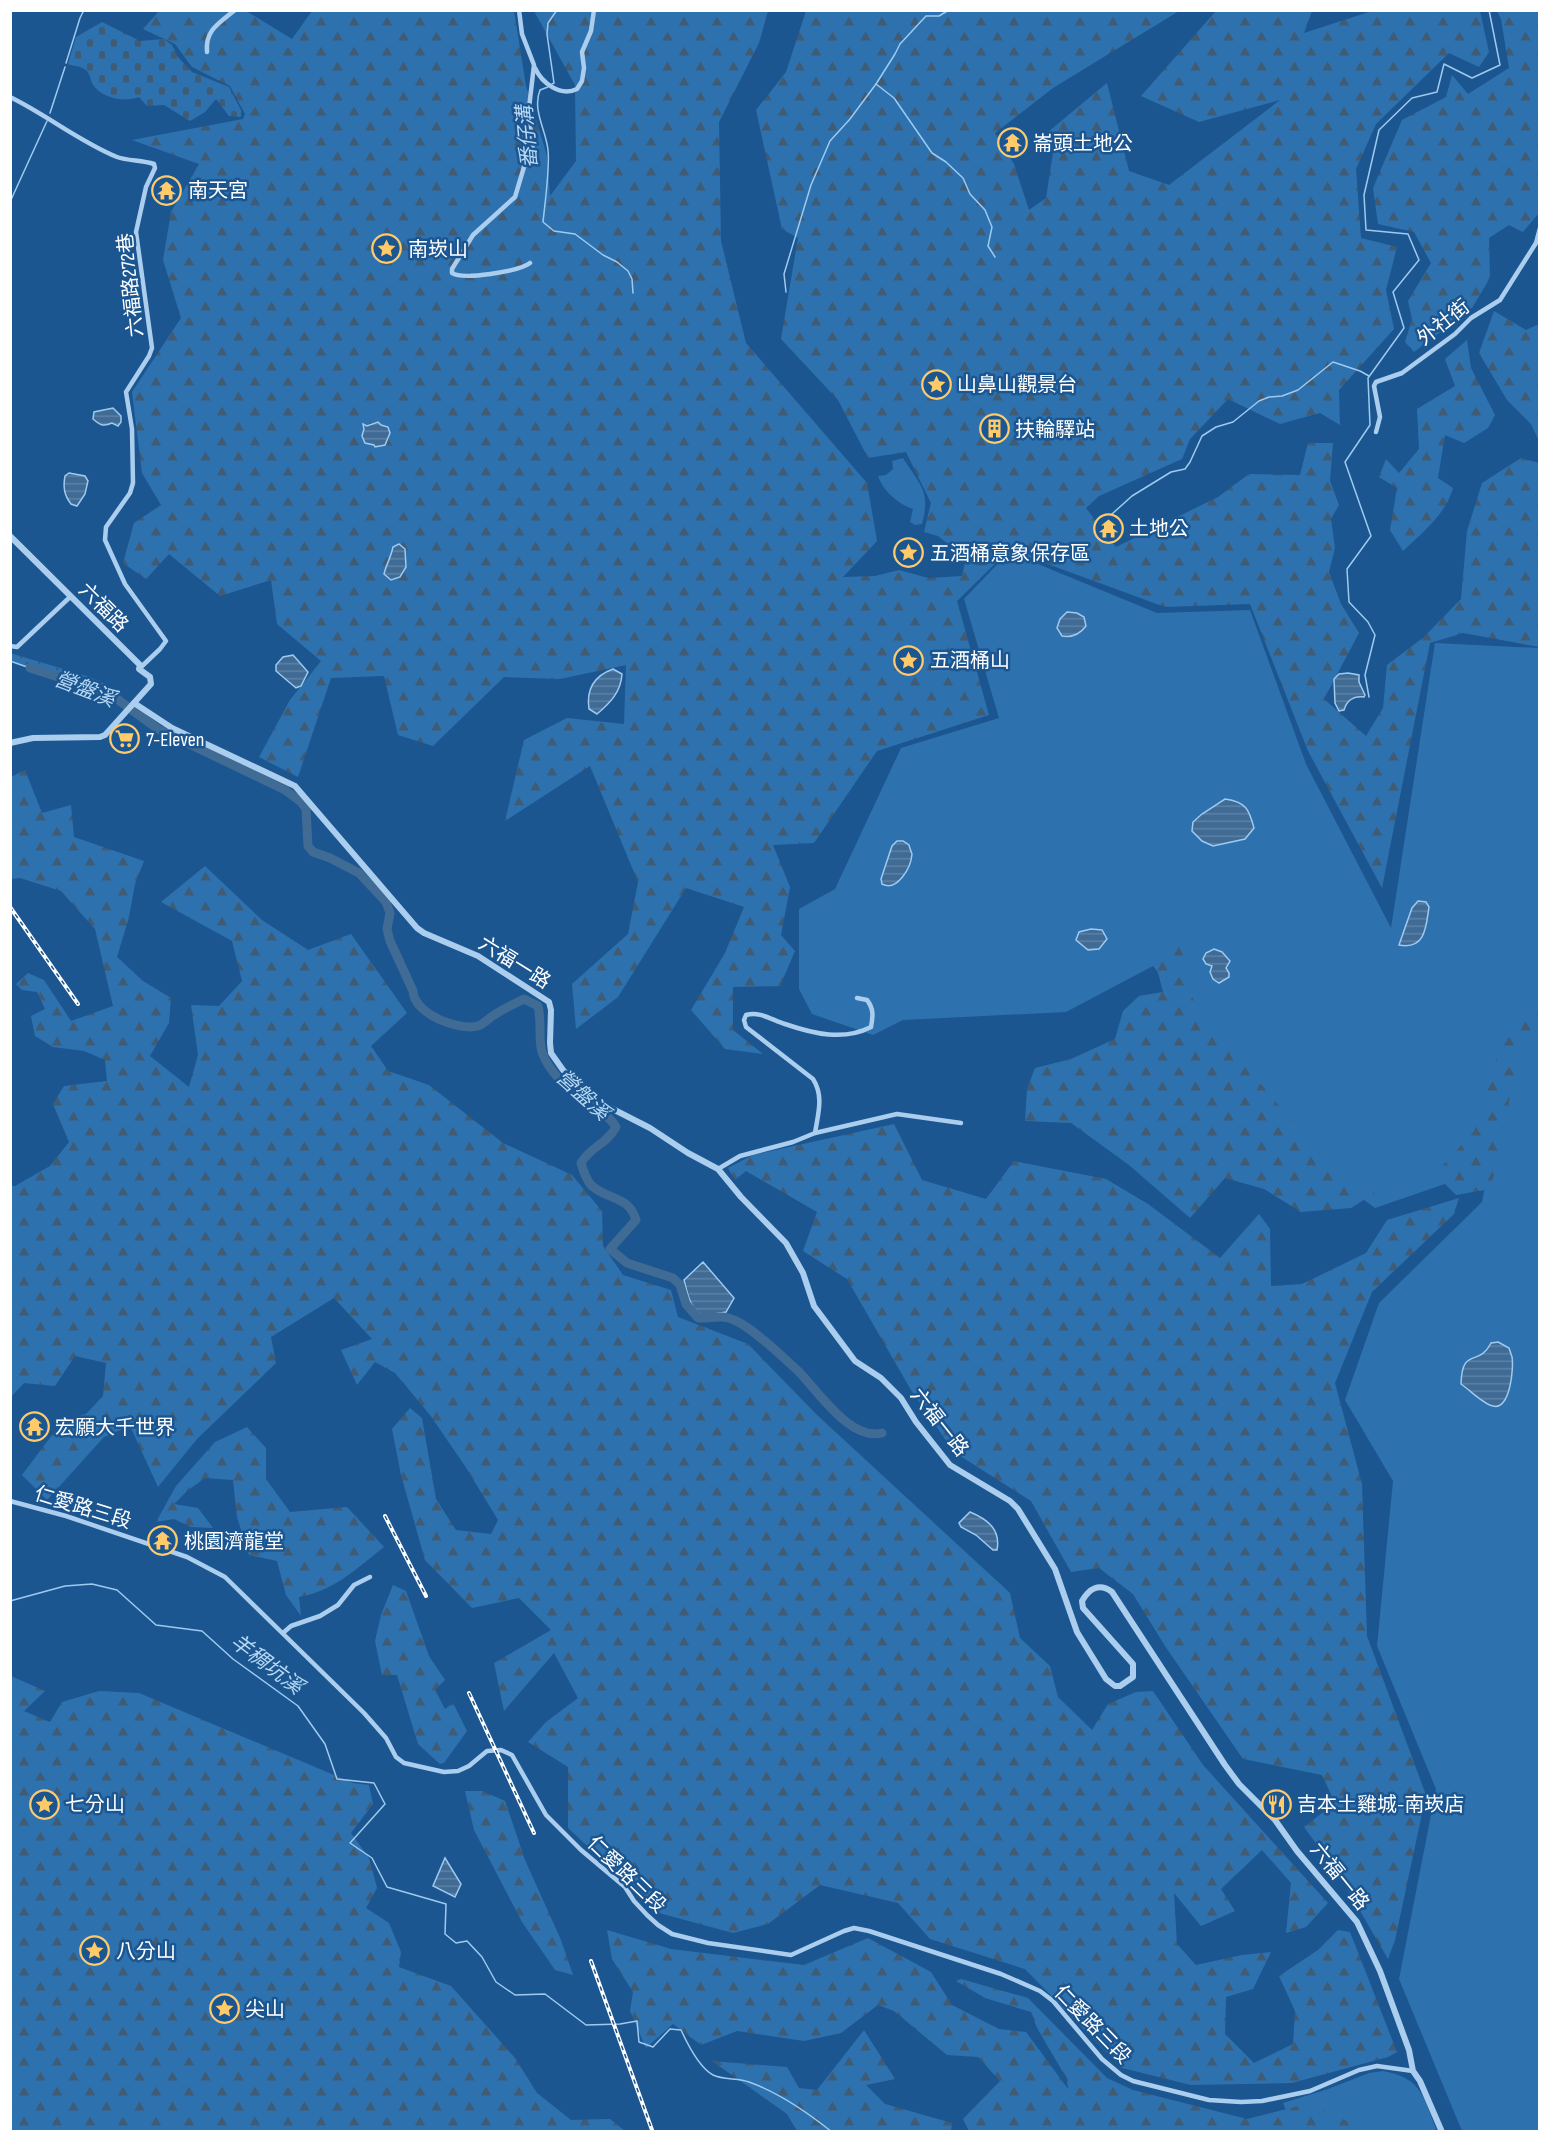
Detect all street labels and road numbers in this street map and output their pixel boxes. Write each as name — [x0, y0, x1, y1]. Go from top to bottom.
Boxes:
street label: 六福路272巷 — [114, 232, 148, 338]
street label: 外社街 — [1413, 295, 1475, 351]
street label: 六福路 — [74, 578, 133, 637]
street label: 六福一路 — [474, 931, 555, 994]
street label: 六福一路 — [905, 1384, 973, 1462]
street label: 仁愛路三段 — [31, 1482, 134, 1534]
street label: 仁愛路三段 — [582, 1831, 671, 1918]
street label: 六福一路 — [1305, 1838, 1374, 1915]
street label: 仁愛路三段 — [1049, 1980, 1136, 2069]

